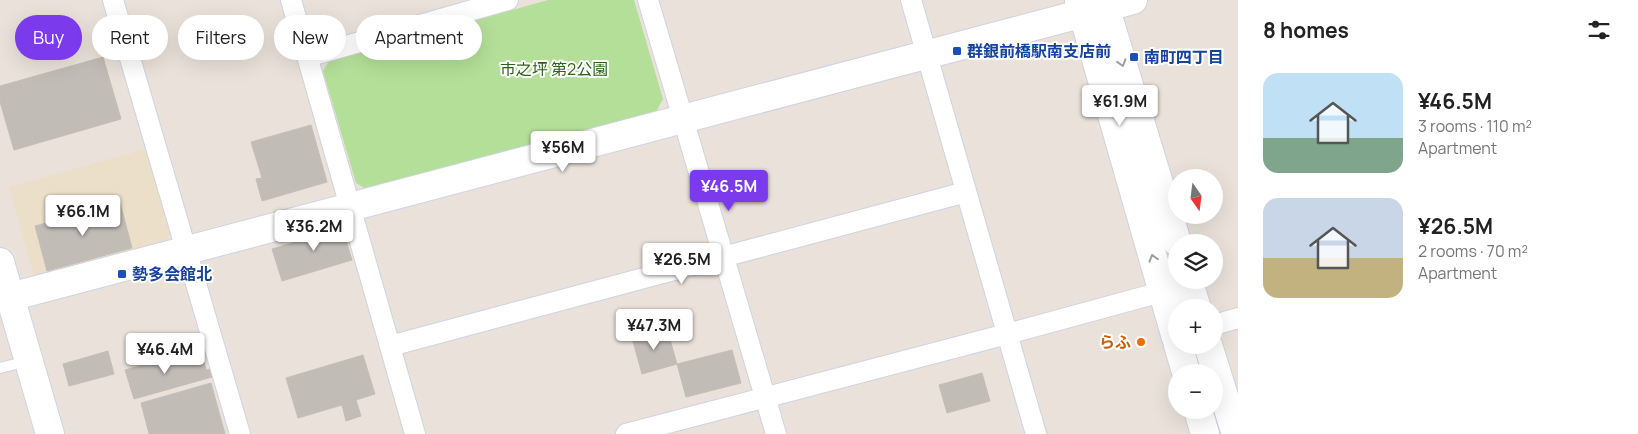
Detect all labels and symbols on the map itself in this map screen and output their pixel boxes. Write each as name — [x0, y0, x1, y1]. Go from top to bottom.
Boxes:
place label: 群銀前橋駅南支店前 — [967, 40, 1111, 62]
marker: 群銀前橋駅南支店前 — [951, 45, 963, 57]
place label: 南町四丁目 — [1144, 46, 1224, 68]
marker: 南町四丁目 — [1128, 51, 1140, 63]
park label: 市之坪 第2公園 — [500, 58, 608, 80]
one-way arrow — [1117, 59, 1127, 67]
pin: ¥61.9M — [1079, 84, 1161, 127]
pin: ¥56M — [533, 130, 593, 173]
north arrow — [1168, 169, 1222, 224]
pin: ¥46.5M — [688, 170, 770, 212]
pin: ¥66.1M — [42, 194, 124, 237]
pin: ¥36.2M — [273, 210, 355, 252]
pin: ¥26.5M — [641, 242, 723, 285]
one-way arrow — [1148, 254, 1158, 263]
place label: 勢多会館北 — [132, 263, 212, 285]
marker: 勢多会館北 — [116, 268, 128, 280]
pin: ¥47.3M — [613, 308, 695, 351]
place label: らふ — [1099, 331, 1131, 353]
pin: ¥46.4M — [124, 332, 206, 375]
marker: らふ — [1135, 336, 1147, 348]

